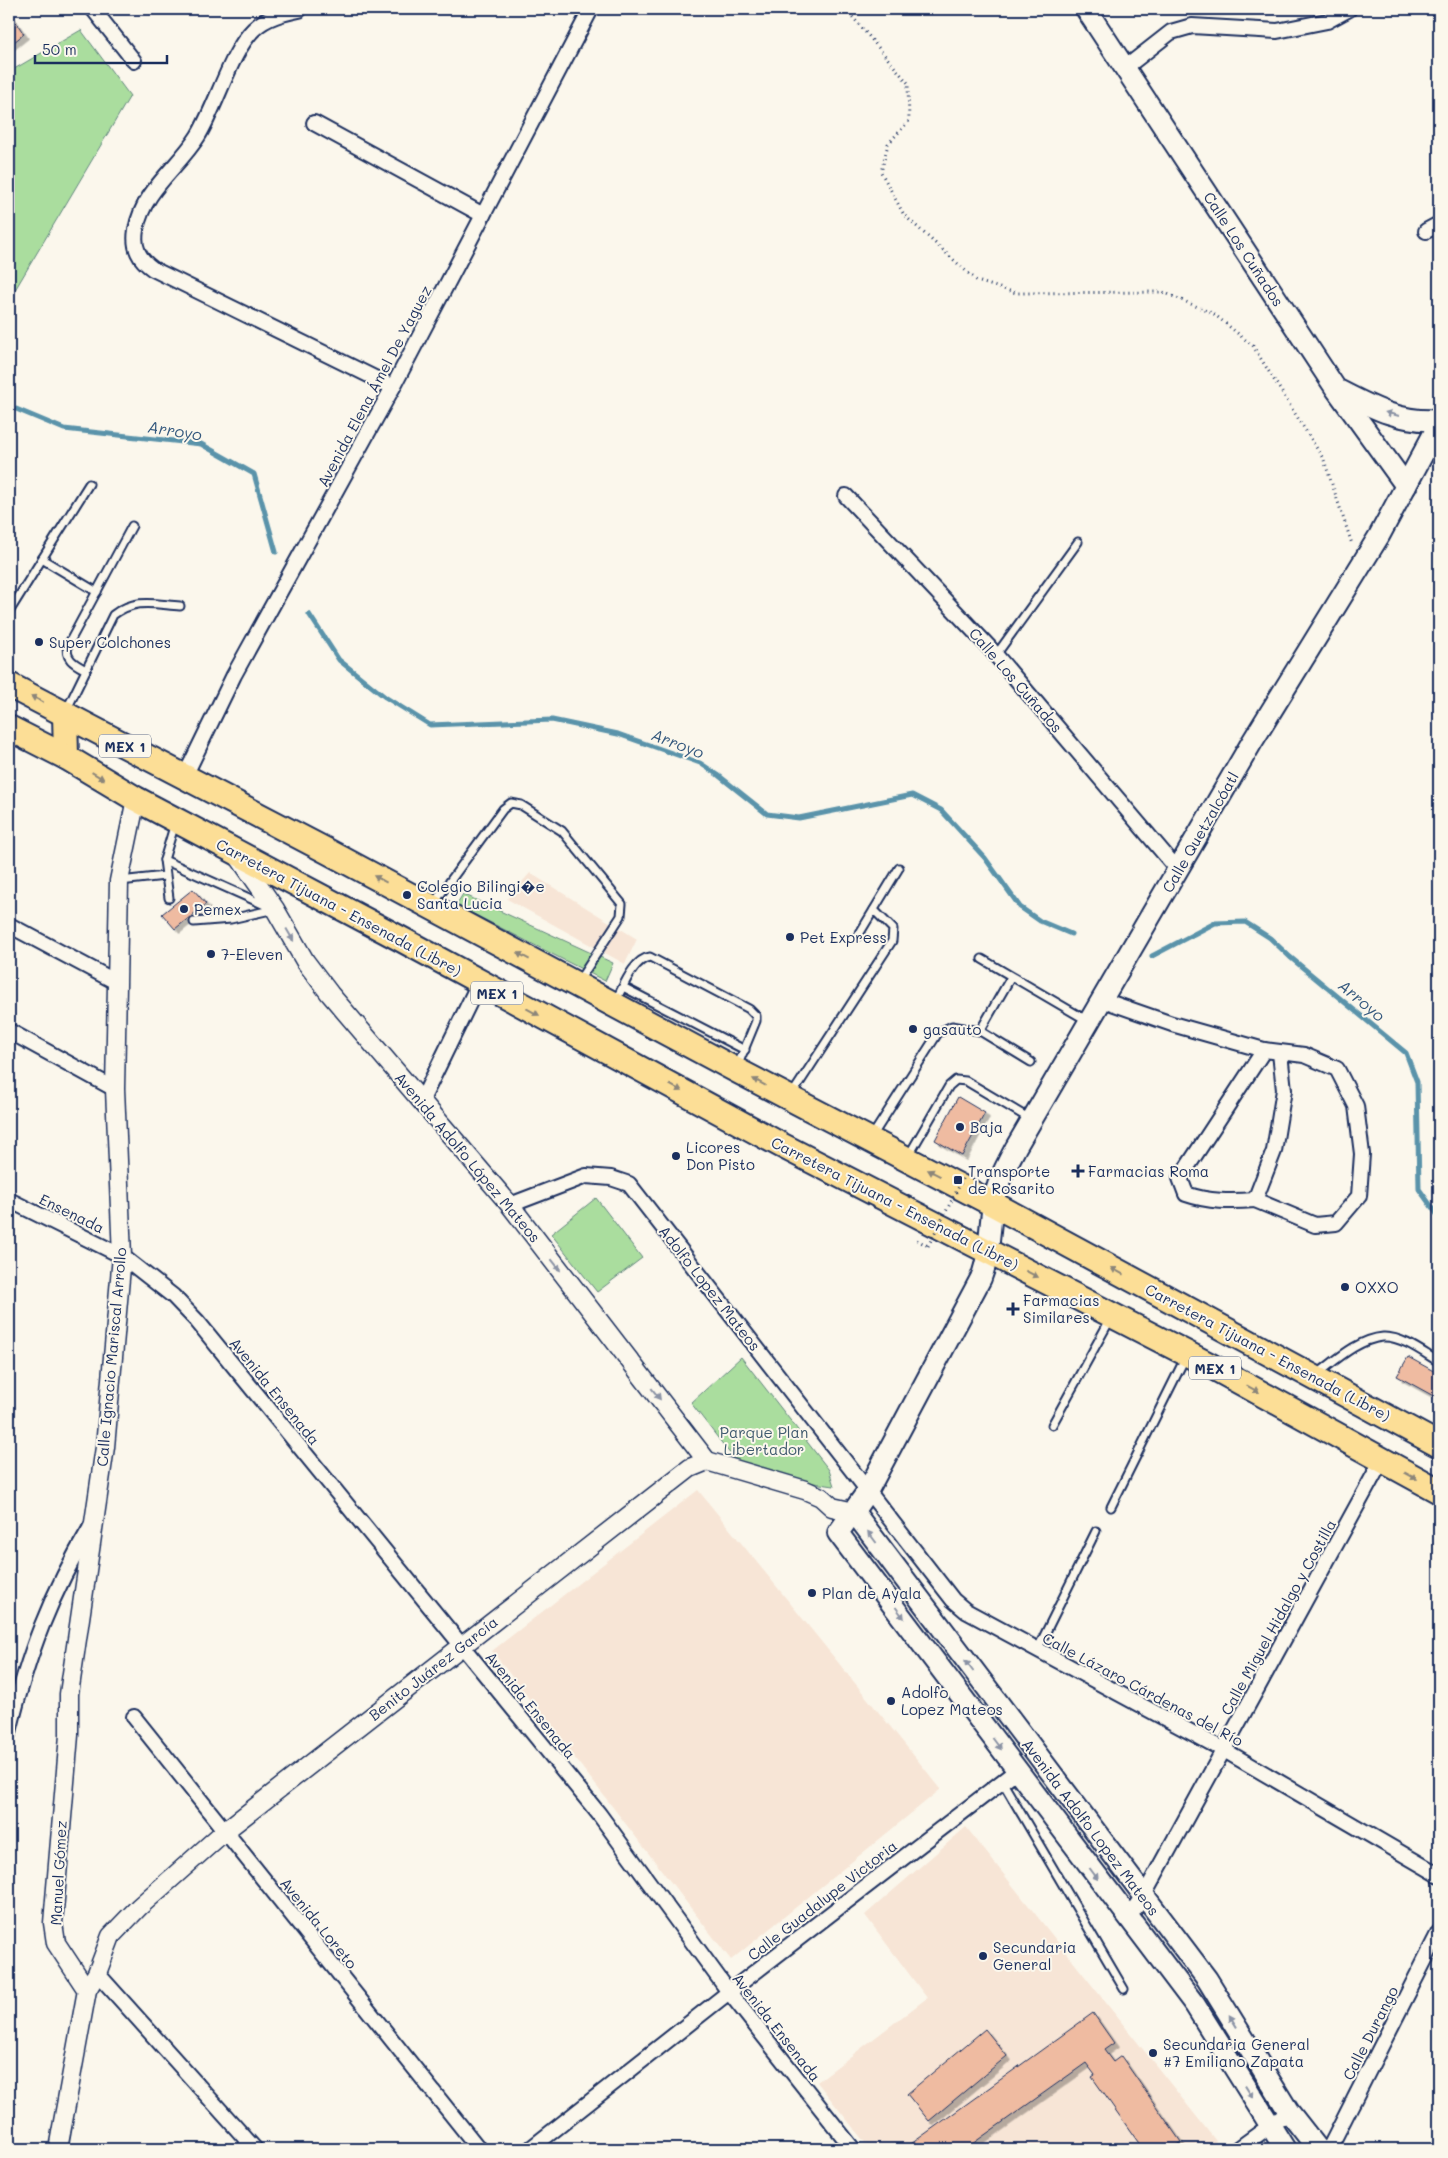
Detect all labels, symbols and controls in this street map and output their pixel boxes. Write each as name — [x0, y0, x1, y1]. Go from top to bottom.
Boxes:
scale bar — [35, 32, 168, 64]
text: 50 m — [42, 39, 77, 59]
street label: Calle Los Cuñados — [1199, 188, 1289, 310]
street label: Avenida Elena Ámel De Yaguez — [312, 282, 436, 490]
one-way arrow — [1384, 410, 1399, 418]
water label: Arroyo — [146, 415, 204, 445]
street label: Calle Los Cuñados — [965, 623, 1067, 737]
place label: Super Colchones — [49, 632, 171, 652]
marker: Super Colchones — [33, 636, 45, 648]
one-way arrow — [30, 695, 44, 703]
water label: Arroyo — [649, 723, 708, 763]
road number: MEX 1 — [99, 734, 151, 758]
street label: Calle Quetzalcóatl — [1157, 768, 1243, 896]
one-way arrow — [91, 772, 104, 781]
street label: Carretera Tijuana - Ensenada (Libre) — [213, 834, 465, 980]
one-way arrow — [372, 875, 387, 883]
place label: Colegio Bilingi�e Santa Lucia — [417, 876, 545, 913]
marker: Colegio Bilingi�e Santa Lucia — [401, 889, 413, 901]
place label: Pemex — [194, 899, 242, 919]
marker: Pemex — [178, 903, 190, 915]
place label: Pet Express — [800, 927, 887, 947]
one-way arrow — [286, 928, 294, 942]
marker: Pet Express — [784, 931, 796, 943]
place label: 7-Eleven — [221, 944, 283, 964]
marker: 7-Eleven — [205, 948, 217, 960]
one-way arrow — [516, 951, 530, 960]
water label: Arroyo — [1334, 974, 1390, 1026]
road number: MEX 1 — [471, 981, 523, 1004]
one-way arrow — [526, 1008, 540, 1016]
place label: gasauto — [923, 1019, 981, 1039]
marker: gasauto — [907, 1023, 919, 1035]
street label: Avenida Adolfo López Mateos — [391, 1068, 545, 1246]
one-way arrow — [752, 1078, 766, 1086]
one-way arrow — [670, 1084, 683, 1093]
place label: Baja — [970, 1117, 1003, 1137]
marker: Baja — [954, 1121, 966, 1133]
street label: Carretera Tijuana - Ensenada (Libre) — [768, 1132, 1022, 1274]
place label: Licores Don Pisto — [686, 1137, 755, 1174]
marker: Licores Don Pisto — [670, 1150, 682, 1162]
place label: Transporte de Rosarito — [968, 1161, 1054, 1198]
place label: Farmacias Roma — [1088, 1161, 1209, 1181]
marker: Farmacias Roma — [1072, 1165, 1084, 1177]
one-way arrow — [927, 1169, 941, 1177]
marker: Transporte de Rosarito — [952, 1174, 964, 1186]
street label: Ensenada — [36, 1189, 108, 1237]
street label: Adolfo Lopez Mateos — [655, 1221, 765, 1355]
street label: Calle Ignacio Mariscal Arrollo — [91, 1246, 131, 1467]
one-way arrow — [551, 1258, 562, 1271]
one-way arrow — [1110, 1267, 1124, 1275]
one-way arrow — [1025, 1270, 1039, 1278]
place label: OXXO — [1355, 1277, 1399, 1297]
street label: Carretera Tijuana - Ensenada (Libre) — [1142, 1279, 1394, 1425]
marker: OXXO — [1339, 1281, 1351, 1293]
place label: Farmacias Similares — [1023, 1290, 1100, 1327]
marker: Farmacias Similares — [1007, 1303, 1019, 1315]
street label: Avenida Ensenada — [225, 1333, 325, 1449]
road number: MEX 1 — [1189, 1356, 1241, 1380]
one-way arrow — [1246, 1385, 1261, 1393]
one-way arrow — [650, 1387, 661, 1400]
park label: Parque Plan Libertador — [720, 1422, 808, 1459]
one-way arrow — [1405, 1471, 1418, 1480]
street label: Calle Miguel Hidalgo y Costilla — [1216, 1516, 1340, 1718]
one-way arrow — [866, 1531, 877, 1544]
place label: Plan de Ayala — [822, 1583, 922, 1603]
marker: Plan de Ayala — [806, 1587, 818, 1599]
one-way arrow — [895, 1606, 905, 1620]
street label: Benito Juárez García — [364, 1611, 502, 1725]
street label: Calle Lázaro Cárdenas del Río — [1039, 1627, 1247, 1751]
street label: Avenida Ensenada — [481, 1647, 581, 1763]
one-way arrow — [964, 1660, 975, 1673]
place label: Adolfo Lopez Mateos — [901, 1682, 1003, 1719]
marker: Adolfo Lopez Mateos — [885, 1695, 897, 1707]
street label: Avenida Adolfo Lopez Mateos — [1018, 1734, 1164, 1920]
one-way arrow — [991, 1737, 1002, 1750]
street label: Manuel Gómez — [45, 1820, 71, 1926]
street label: Calle Guadalupe Victoria — [743, 1835, 901, 1965]
one-way arrow — [1089, 1867, 1100, 1880]
street label: Avenida Loreto — [276, 1873, 362, 1973]
place label: Secundaria General — [993, 1937, 1076, 1974]
marker: Secundaria General — [977, 1950, 989, 1962]
street label: Avenida Ensenada — [728, 1969, 826, 2085]
street label: Calle Durango — [1338, 1983, 1402, 2083]
one-way arrow — [1228, 2015, 1238, 2028]
place label: Secundaria General #7 Emiliano Zapata — [1163, 2034, 1310, 2071]
marker: Secundaria General #7 Emiliano Zapata — [1147, 2047, 1159, 2059]
one-way arrow — [1244, 2085, 1253, 2099]

